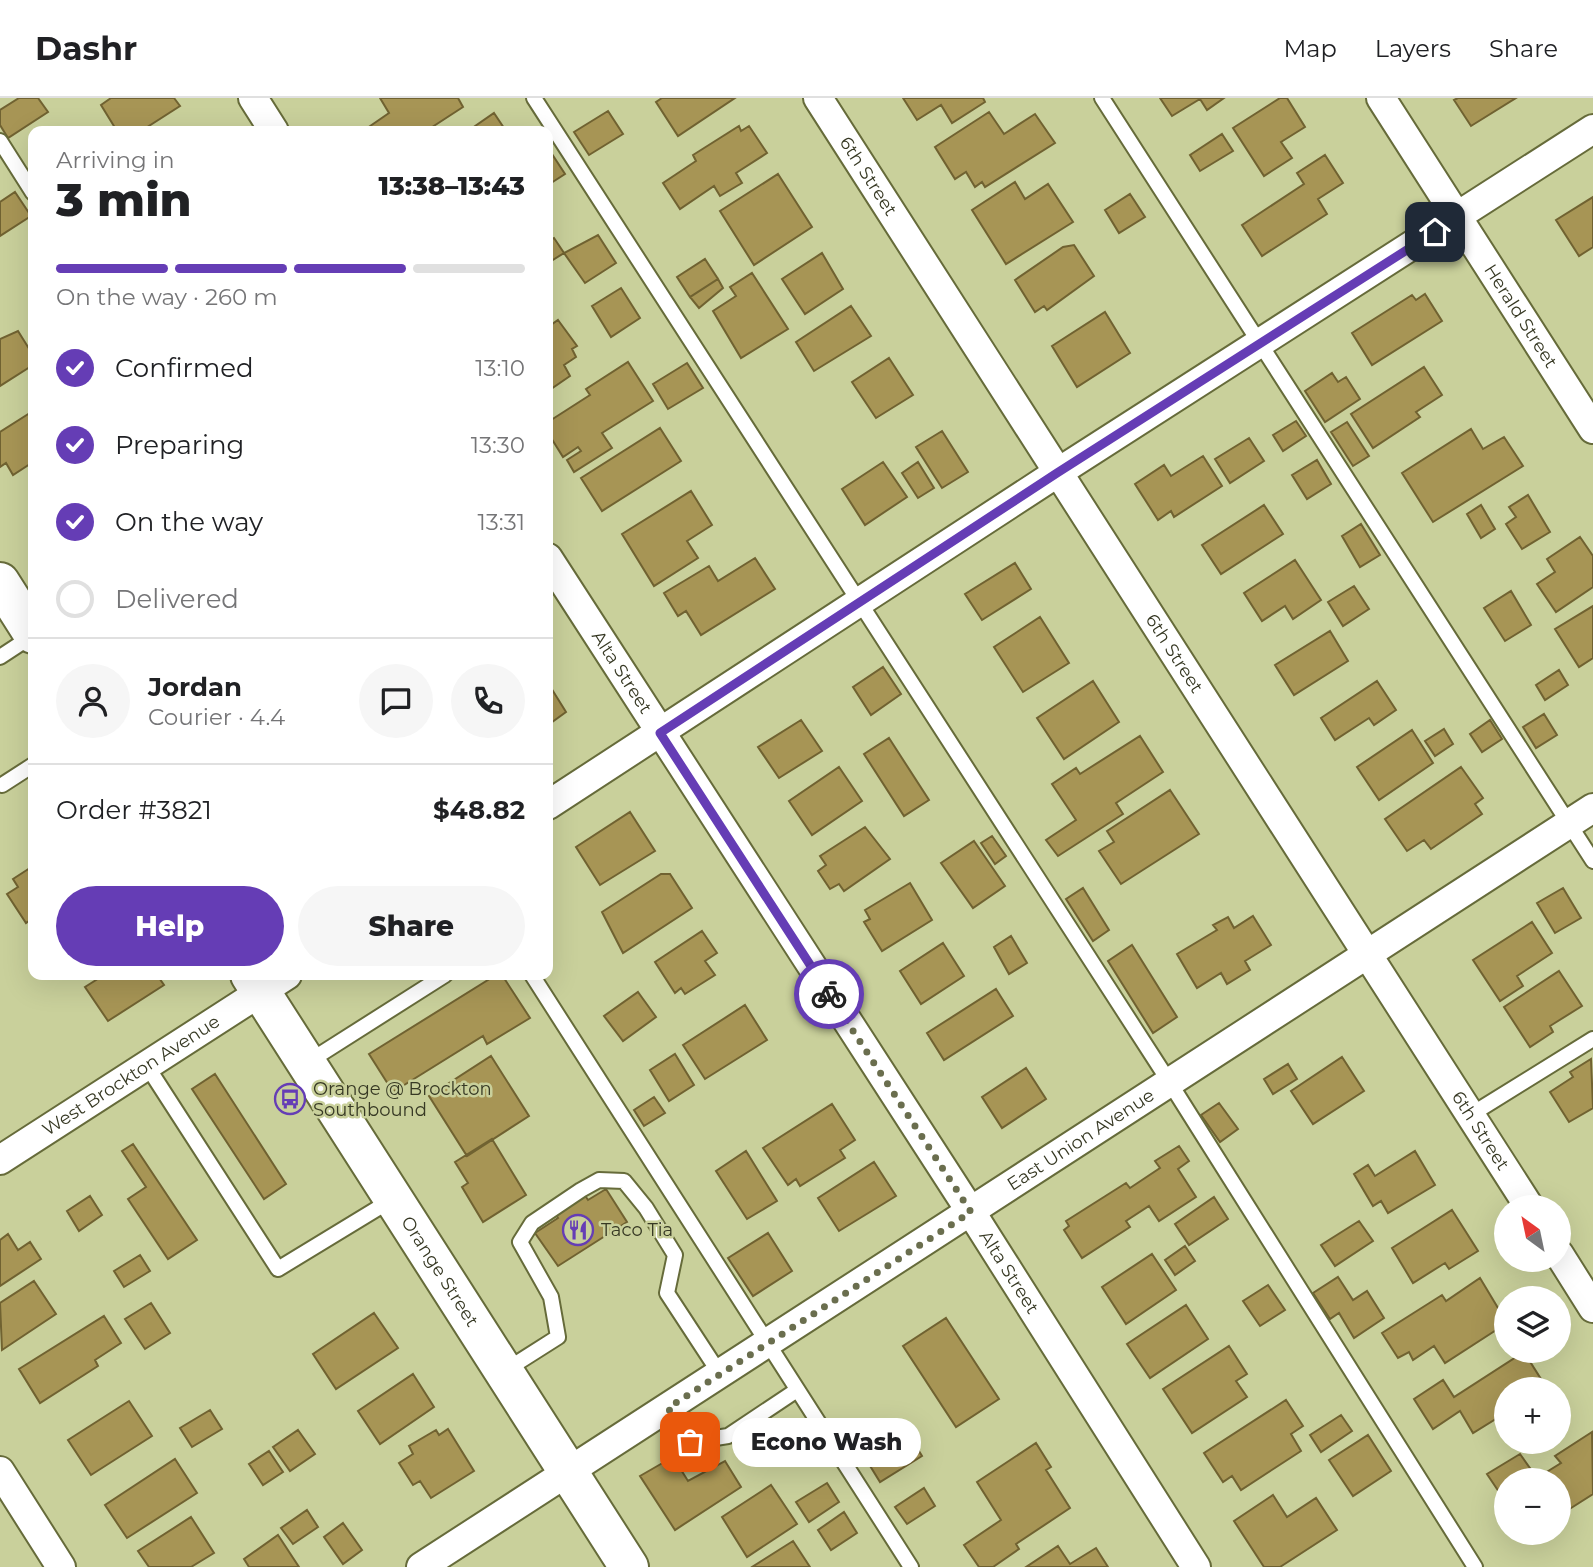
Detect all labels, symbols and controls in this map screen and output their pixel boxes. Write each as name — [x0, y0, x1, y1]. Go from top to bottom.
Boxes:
text: Dashr — [35, 28, 137, 68]
text: Map — [1283, 34, 1337, 63]
text: Layers — [1375, 34, 1451, 63]
text: Share — [1489, 34, 1558, 63]
street label: 6th Street — [835, 133, 902, 220]
text: Arriving in — [56, 146, 175, 174]
text: 13:38–13:43 — [379, 170, 525, 202]
text: 3 min — [56, 171, 192, 228]
pin — [1405, 202, 1465, 262]
icon: home — [1416, 213, 1454, 251]
street label: Herald Street — [1479, 260, 1562, 372]
text: On the way · 260 m — [56, 283, 278, 311]
icon: check — [56, 349, 94, 387]
text: Confirmed — [115, 352, 254, 384]
text: 13:10 — [475, 354, 525, 382]
icon: check — [56, 426, 94, 464]
text: Preparing — [115, 429, 244, 461]
text: 13:30 — [471, 431, 525, 459]
icon: check — [56, 503, 94, 541]
text: On the way — [115, 506, 263, 538]
text: 13:31 — [478, 508, 525, 536]
text: Delivered — [115, 583, 239, 615]
street label: 6th Street — [1141, 610, 1208, 697]
street label: Alta Street — [587, 627, 657, 718]
button: person — [56, 664, 130, 738]
button: chat — [359, 664, 433, 738]
button: phone — [451, 664, 525, 738]
text: Jordan — [148, 671, 242, 703]
text: Courier · 4.4 — [148, 703, 285, 731]
text: Order #3821 — [56, 794, 212, 826]
text: $48.82 — [433, 794, 525, 826]
button: Help — [56, 886, 284, 966]
button: Share — [298, 886, 525, 966]
courier — [794, 959, 864, 1029]
icon: bike — [810, 975, 848, 1013]
street label: West Brockton Avenue — [38, 1010, 224, 1141]
place label: Orange @ Brockton Southbound — [313, 1078, 492, 1121]
bus stop icon: Orange @ Brockton Southbound — [273, 1082, 307, 1116]
street label: East Union Avenue — [1003, 1084, 1159, 1195]
street label: 6th Street — [1447, 1087, 1514, 1174]
north arrow — [1494, 1195, 1572, 1272]
map controls — [1494, 1195, 1571, 1545]
street label: Orange Street — [396, 1212, 483, 1331]
restaurant icon: Taco Tia — [561, 1213, 595, 1247]
place label: Taco Tia — [601, 1219, 673, 1241]
street label: Alta Street — [975, 1226, 1044, 1318]
button: layers — [1494, 1286, 1571, 1363]
button: + — [1494, 1377, 1571, 1454]
pin — [660, 1412, 720, 1472]
callout: Econo Wash — [732, 1418, 921, 1466]
icon: bag — [671, 1423, 709, 1461]
text: Econo Wash — [751, 1428, 902, 1456]
button: − — [1494, 1468, 1571, 1545]

